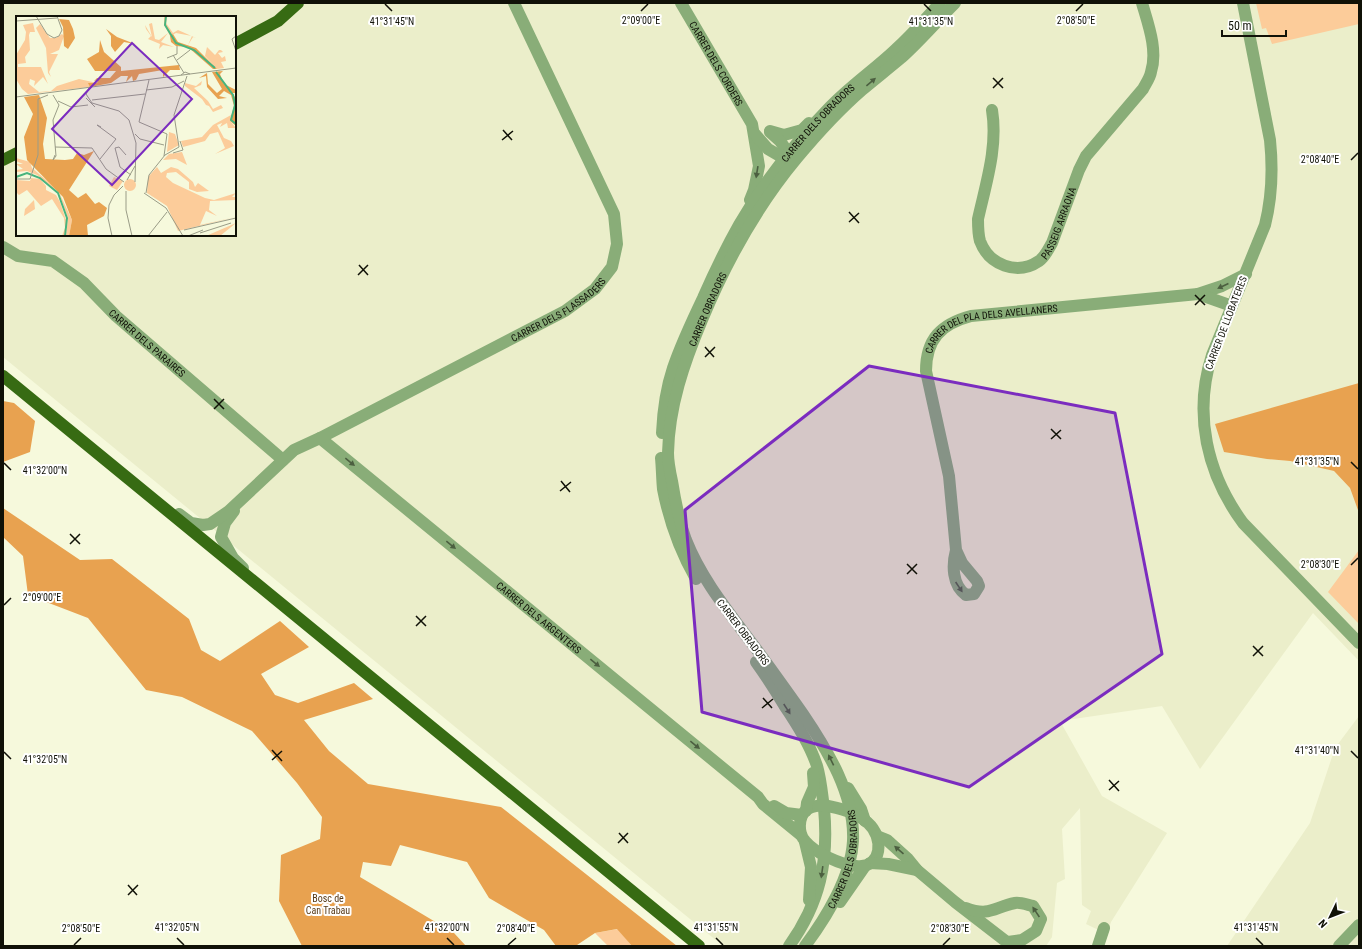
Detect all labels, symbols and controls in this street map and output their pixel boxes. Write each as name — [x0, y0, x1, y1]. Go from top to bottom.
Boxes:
scale bar — [1222, 12, 1286, 38]
text: 2°09'00"E — [622, 15, 660, 26]
text: 2°08'50"E — [1057, 15, 1095, 26]
inset map — [16, 16, 236, 236]
text: 41°31'45"N — [370, 16, 414, 27]
text: 41°31'35"N — [909, 16, 953, 27]
street label: CARRER DELS CORDERS — [687, 19, 745, 107]
text: 50 m — [1228, 19, 1252, 33]
one-way arrow — [866, 78, 877, 87]
street label: CARRER DELS OBRADORS — [779, 82, 856, 164]
text: 2°08'40"E — [1301, 154, 1339, 165]
one-way arrow — [754, 166, 760, 178]
street label: PASSEIG ARRAONA — [1038, 185, 1078, 261]
street label: CARRER OBRADORS — [687, 270, 728, 348]
street label: CARRER DELS FLASSADERS — [509, 275, 607, 344]
street label: CARRER DE LLOBATERES — [1203, 275, 1249, 371]
one-way arrow — [1217, 283, 1228, 289]
street label: CARRER DEL PLA DELS AVELLANERS — [923, 302, 1058, 355]
street label: CARRER DELS PARAIRES — [107, 307, 188, 379]
text: 41°31'35"N — [1295, 456, 1339, 467]
one-way arrow — [345, 458, 356, 467]
text: 41°32'00"N — [23, 465, 67, 476]
one-way arrow — [445, 540, 456, 549]
text: 2°08'30"E — [1301, 559, 1339, 570]
street label: CARRER DELS ARGENTERS — [494, 579, 584, 655]
one-way arrow — [956, 581, 963, 592]
text: 2°09'00"E — [23, 592, 61, 603]
street label: CARRER OBRADORS — [715, 597, 771, 667]
one-way arrow — [589, 658, 600, 667]
one-way arrow — [784, 703, 791, 715]
one-way arrow — [690, 741, 701, 749]
text: 41°31'40"N — [1295, 745, 1339, 756]
text: 41°32'05"N — [23, 754, 67, 765]
one-way arrow — [828, 755, 834, 766]
street label: CARRER DELS OBRADORS — [825, 809, 859, 910]
one-way arrow — [893, 846, 904, 855]
one-way arrow — [819, 866, 825, 878]
park label: Bosc de Can Trabau — [306, 893, 350, 916]
north arrow — [1310, 897, 1350, 937]
one-way arrow — [1033, 906, 1040, 918]
text: N — [1316, 916, 1330, 930]
text: 41°32'05"N — [155, 922, 199, 933]
text: 41°32'00"N — [425, 922, 469, 933]
text: 41°31'55"N — [694, 922, 738, 933]
text: 41°31'45"N — [1234, 922, 1278, 933]
text: 2°08'50"E — [62, 923, 100, 934]
text: 2°08'40"E — [497, 923, 535, 934]
text: 2°08'30"E — [931, 923, 969, 934]

